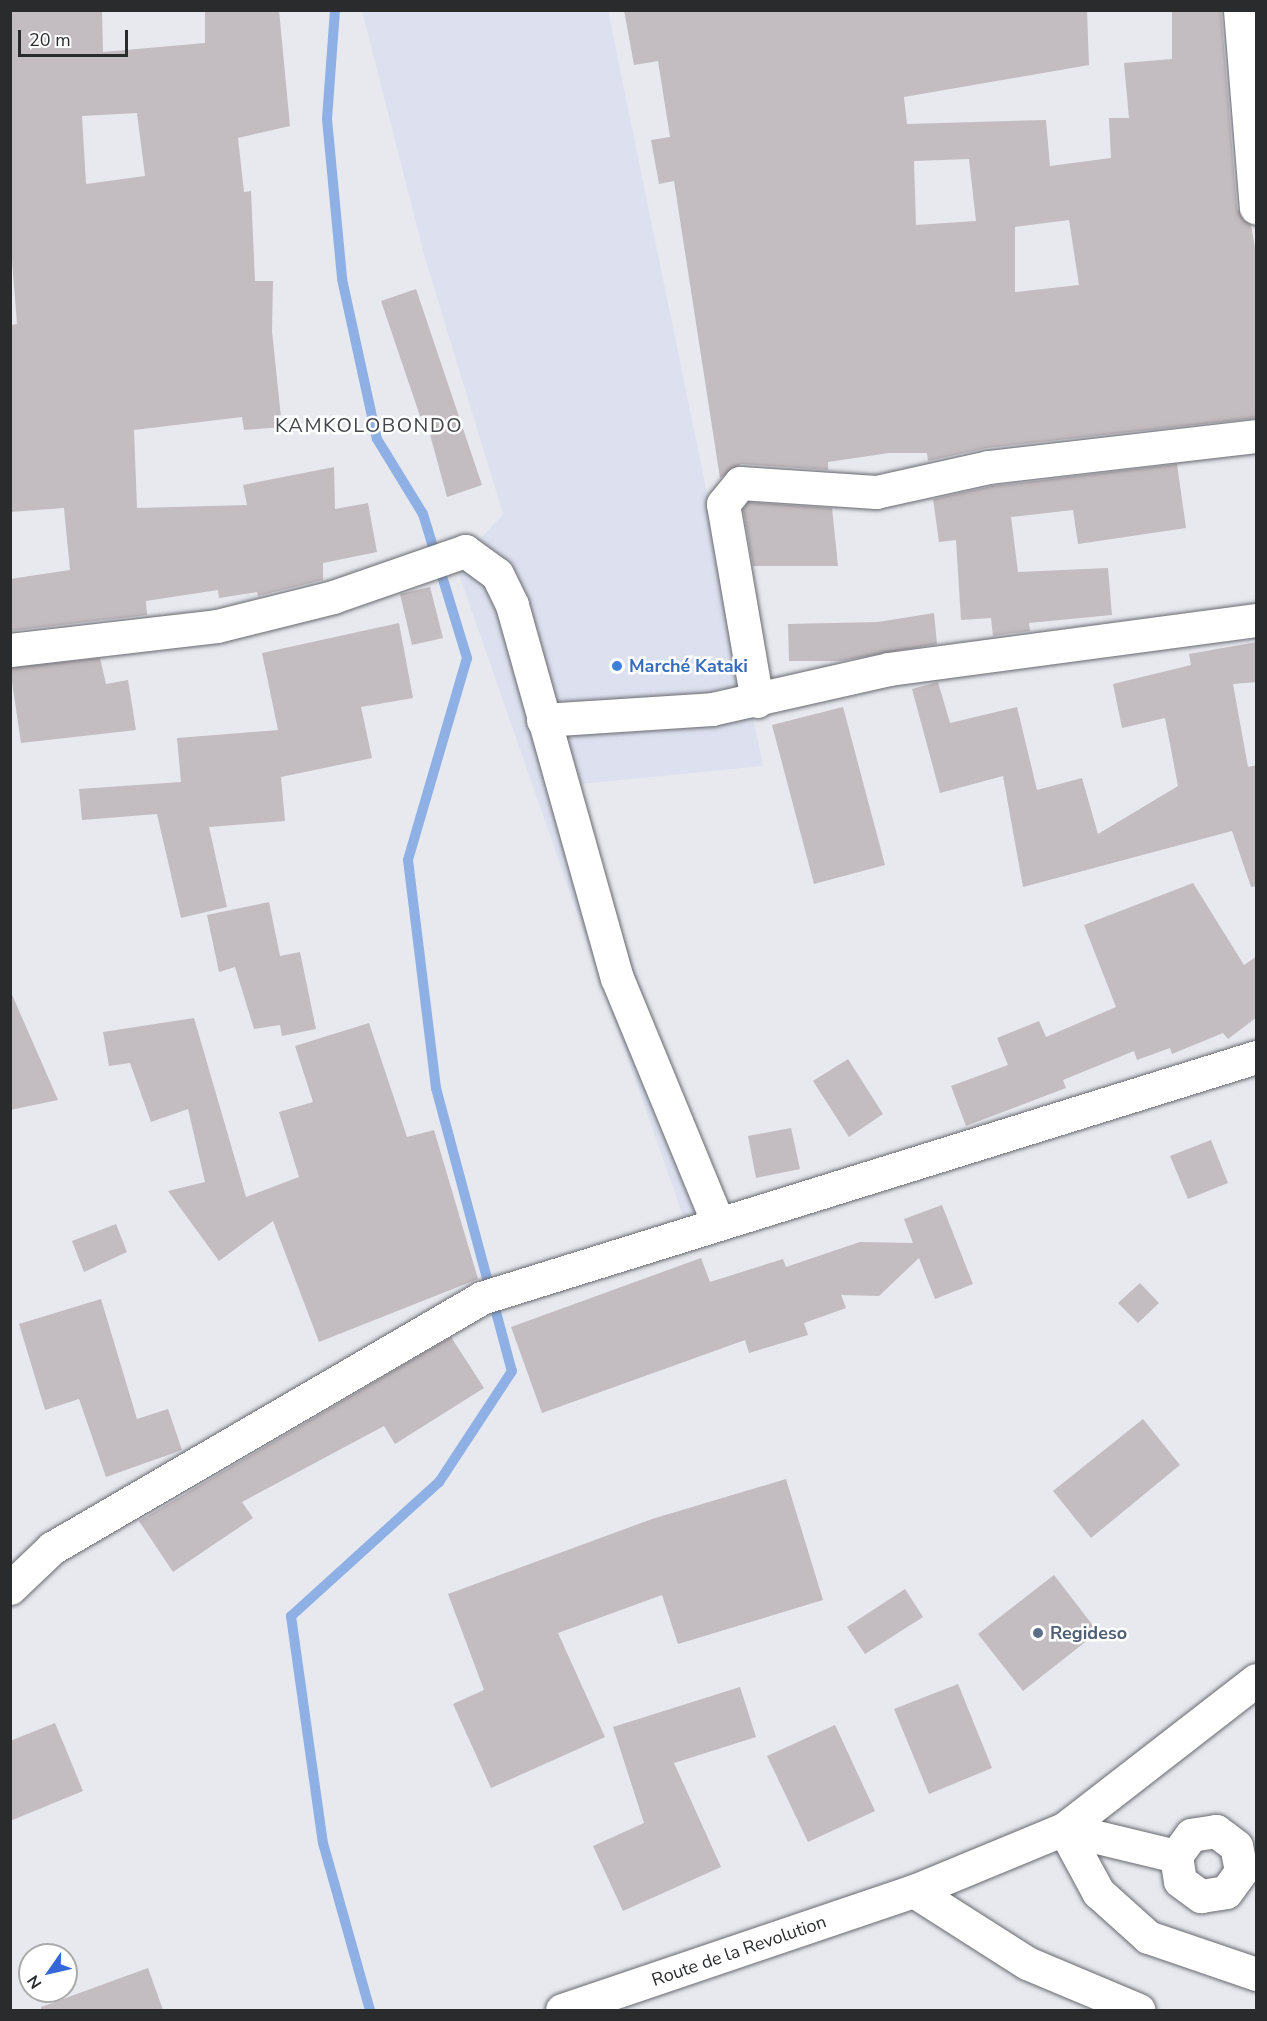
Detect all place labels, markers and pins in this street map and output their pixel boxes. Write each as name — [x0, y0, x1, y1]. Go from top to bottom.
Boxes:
place label: Marché Kataki — [629, 655, 748, 677]
marker: Marché Kataki — [610, 659, 624, 673]
place label: Regideso — [1050, 1622, 1127, 1644]
marker: Regideso — [1031, 1626, 1045, 1640]

